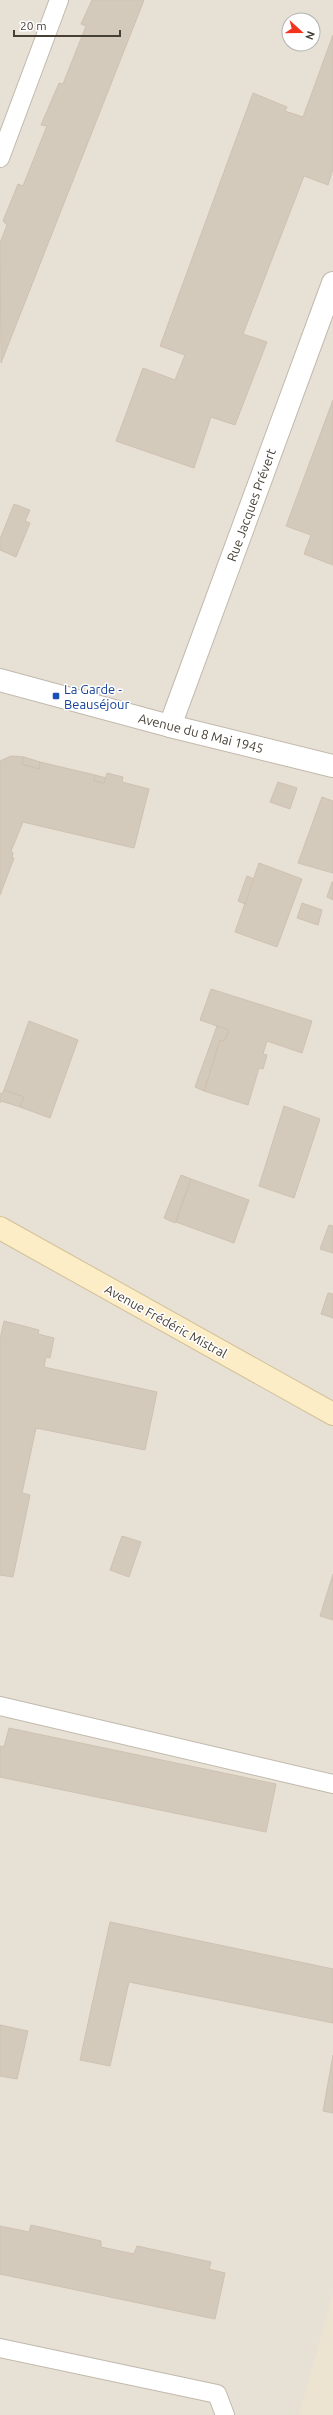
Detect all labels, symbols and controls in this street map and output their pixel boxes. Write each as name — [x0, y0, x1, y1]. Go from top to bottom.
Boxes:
scale bar — [14, 12, 120, 38]
north arrow — [281, 12, 321, 52]
text: 20 m — [20, 19, 47, 32]
text: N — [303, 30, 317, 42]
street label: Rue Jacques Prévert — [224, 447, 278, 563]
place label: La Garde - Beauséjour — [64, 682, 130, 711]
marker: La Garde - Beauséjour — [51, 691, 61, 701]
street label: Avenue du 8 Mai 1945 — [137, 711, 265, 755]
street label: Avenue Frédéric Mistral — [102, 1282, 230, 1361]

